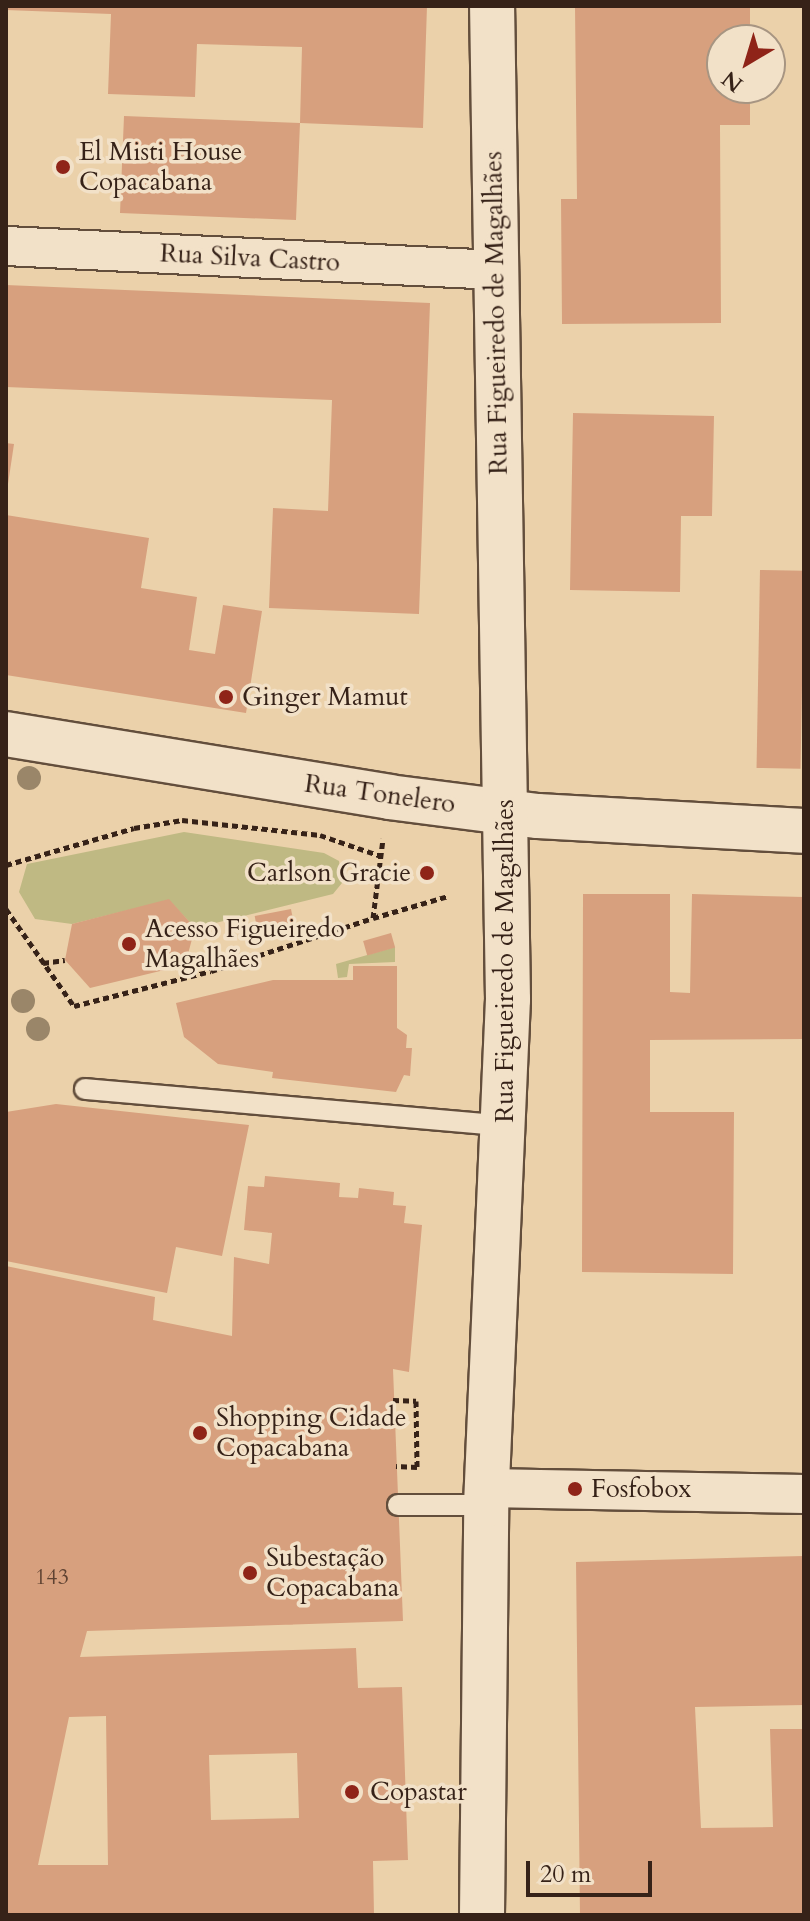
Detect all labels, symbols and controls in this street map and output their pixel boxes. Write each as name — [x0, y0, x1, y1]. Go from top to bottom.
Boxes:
north arrow — [706, 24, 786, 104]
text: N — [716, 64, 749, 99]
place label: El Misti House Copacabana — [79, 136, 242, 198]
street label: Rua Figueiredo de Magalhães — [478, 151, 514, 475]
marker: El Misti House Copacabana — [54, 158, 72, 176]
street label: Rua Silva Castro — [159, 238, 341, 278]
place label: Ginger Mamut — [242, 681, 408, 713]
marker: Ginger Mamut — [217, 688, 235, 706]
street label: Rua Tonelero — [302, 768, 458, 820]
street label: Rua Figueiredo de Magalhães — [489, 799, 521, 1123]
place label: Carlson Gracie — [247, 857, 411, 889]
marker: Carlson Gracie — [418, 864, 436, 882]
place label: Acesso Figueiredo Magalhães — [145, 913, 345, 974]
marker: Acesso Figueiredo Magalhães — [120, 935, 138, 953]
place label: Shopping Cidade Copacabana — [216, 1402, 407, 1464]
marker: Shopping Cidade Copacabana — [191, 1424, 209, 1442]
place label: Fosfobox — [591, 1473, 691, 1505]
marker: Fosfobox — [566, 1480, 584, 1498]
place label: Subestação Copacabana — [266, 1542, 399, 1604]
marker: Subestação Copacabana — [241, 1564, 259, 1582]
house number: 143 — [35, 1565, 69, 1591]
place label: Copastar — [370, 1776, 467, 1808]
marker: Copastar — [341, 1781, 363, 1803]
scale bar — [530, 1845, 656, 1895]
text: 20 m — [540, 1858, 591, 1891]

